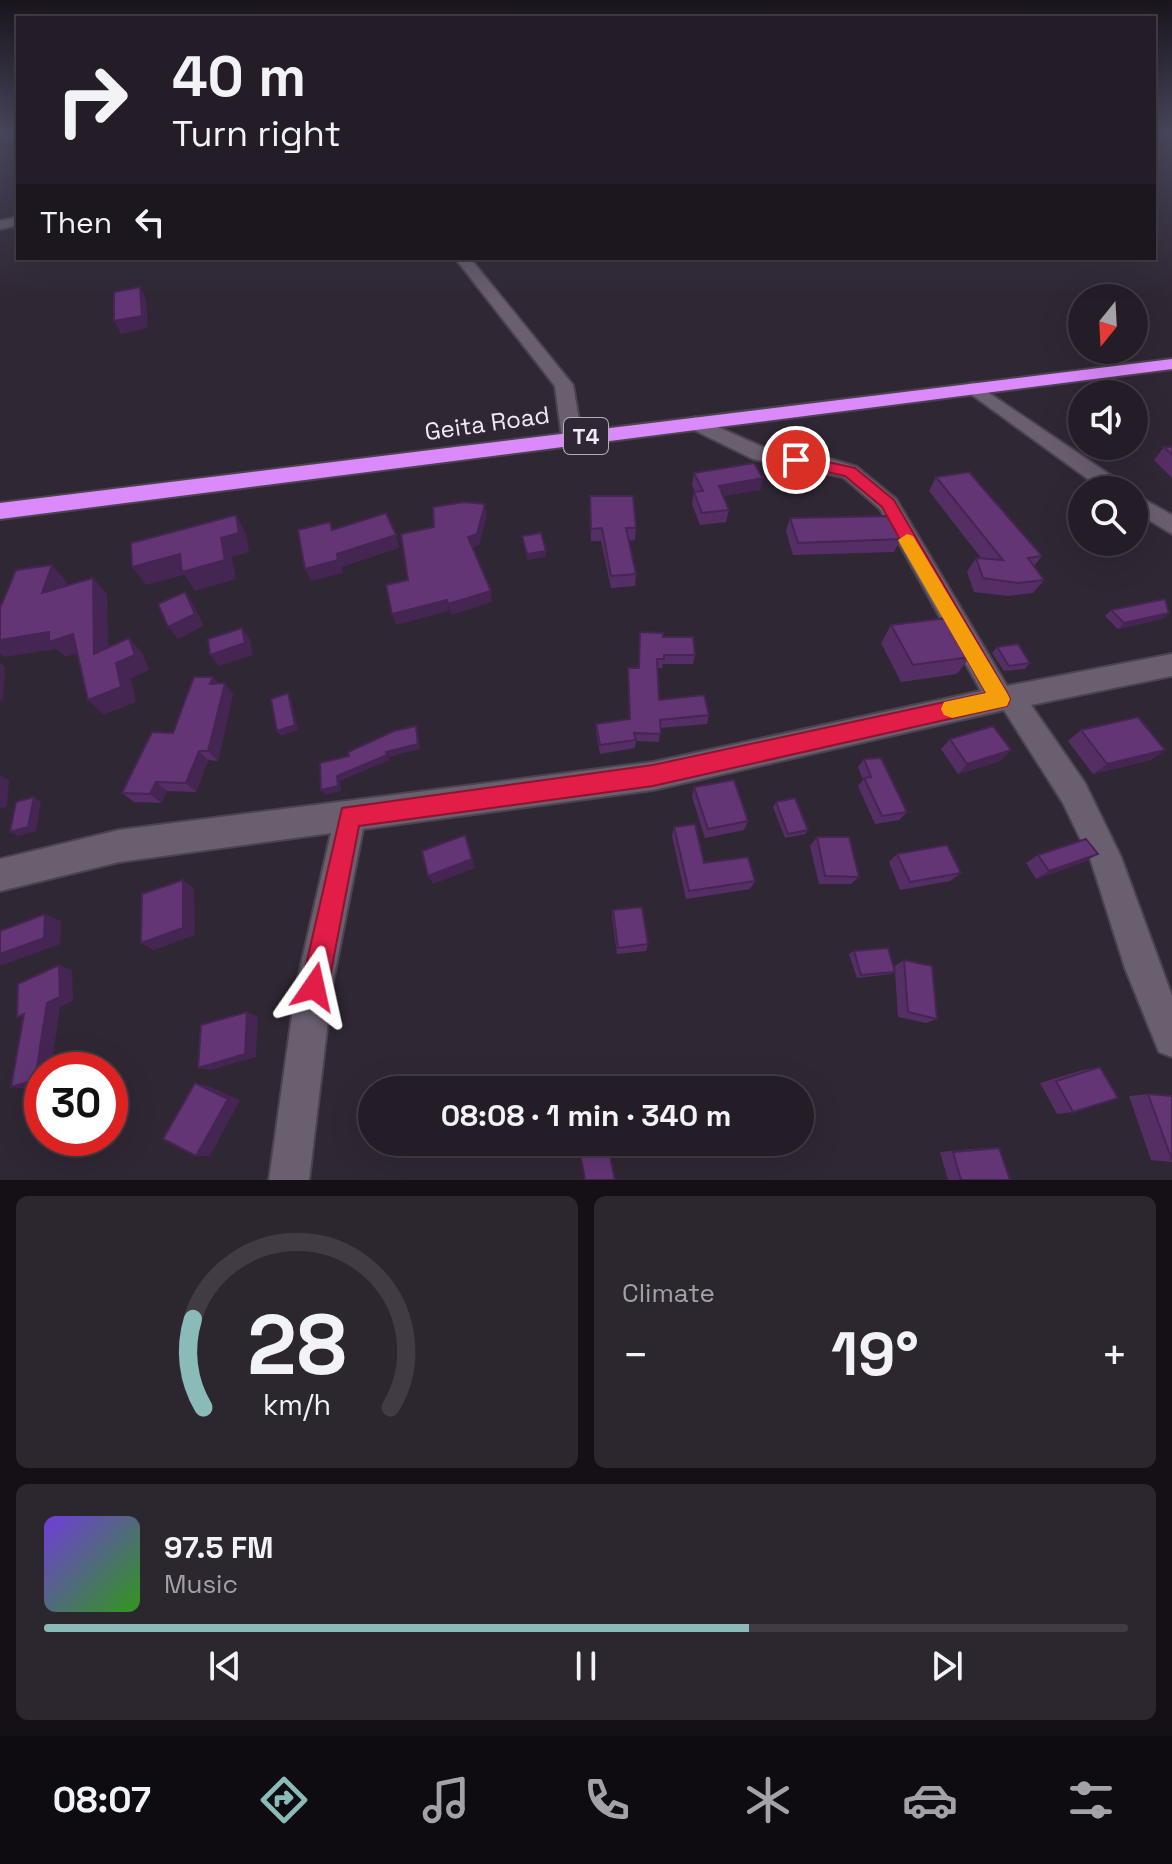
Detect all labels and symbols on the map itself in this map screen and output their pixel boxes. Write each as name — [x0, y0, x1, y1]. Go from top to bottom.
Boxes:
north arrow — [1068, 284, 1148, 364]
street label: Geita Road — [423, 399, 551, 447]
road number: T4 — [564, 418, 608, 454]
pin — [762, 426, 830, 494]
position arrow — [272, 945, 356, 1029]
speed limit sign: 30 — [24, 1052, 128, 1156]

